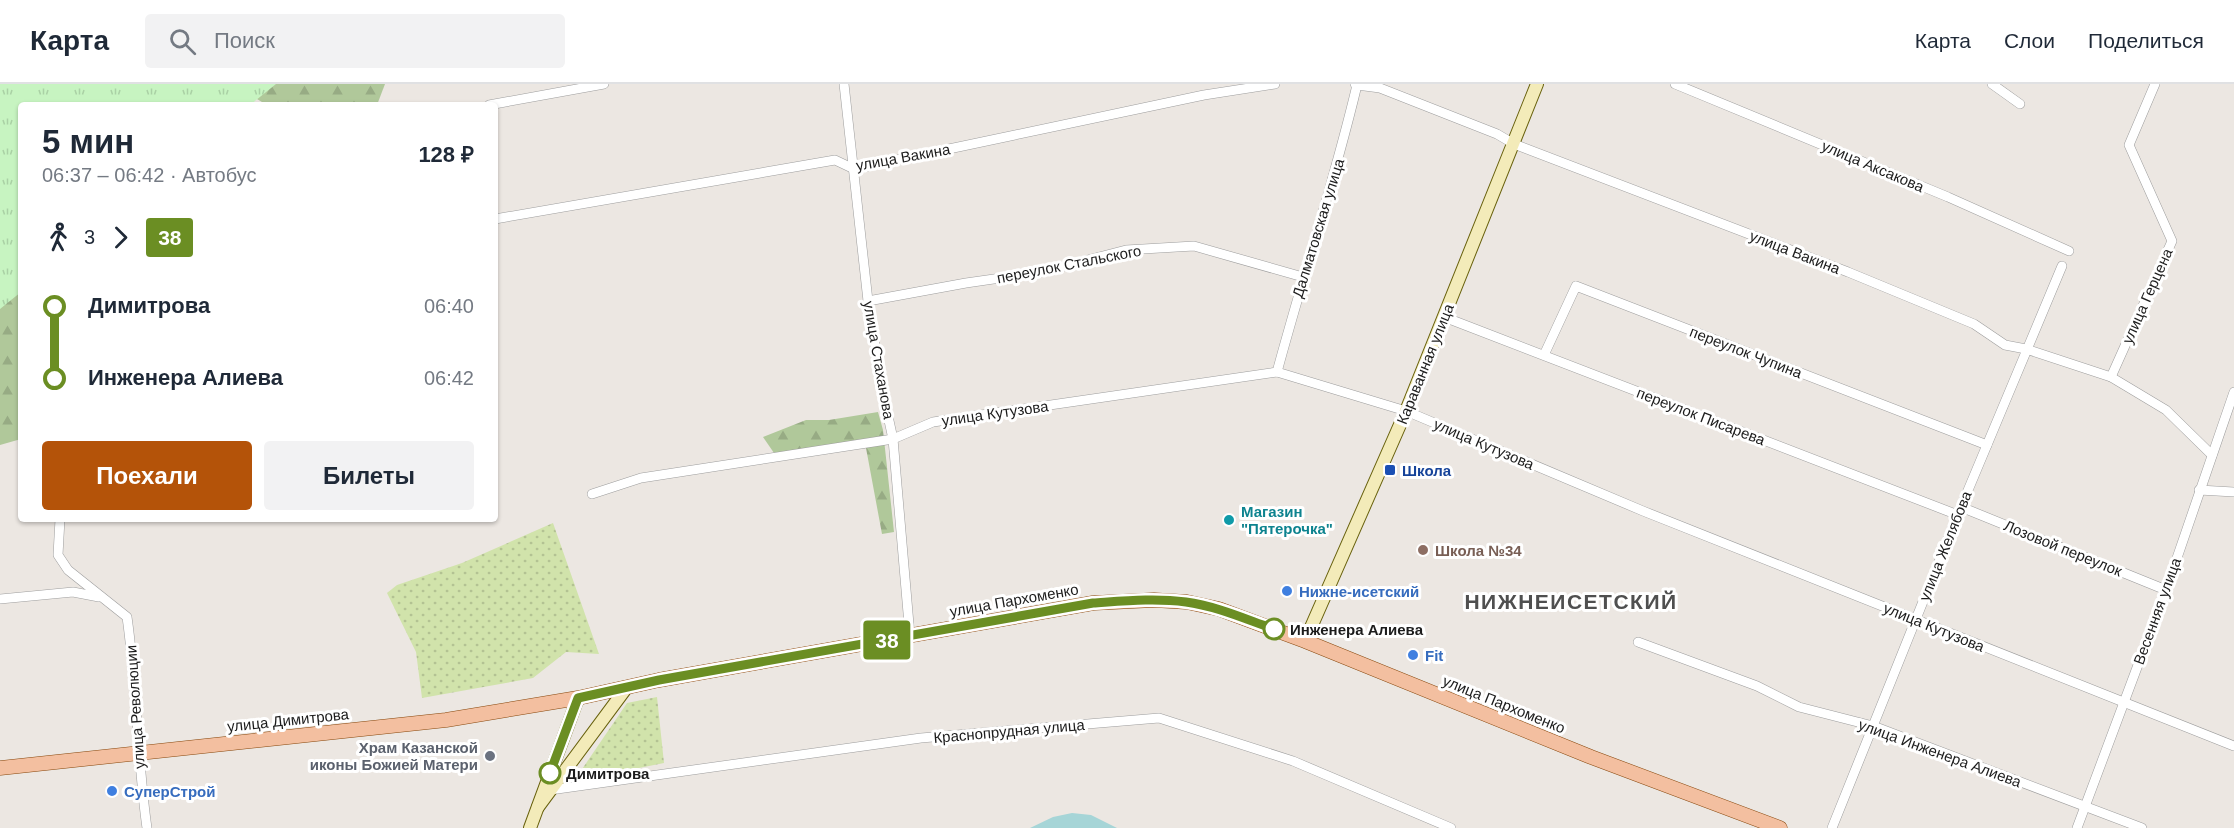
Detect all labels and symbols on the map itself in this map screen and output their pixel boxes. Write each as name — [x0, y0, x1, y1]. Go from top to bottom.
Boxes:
street label: улица Аксакова — [1819, 137, 1927, 195]
street label: улица Вакина — [855, 140, 952, 174]
street label: Далматовская улица — [1289, 156, 1347, 300]
street label: улица Вакина — [1747, 227, 1843, 277]
street label: переулок Стальского — [995, 242, 1143, 286]
street label: улица Герцена — [2118, 245, 2176, 346]
street label: улица Стаханова — [860, 300, 898, 421]
street label: Караванная улица — [1393, 301, 1457, 427]
street label: переулок Чупина — [1688, 323, 1805, 381]
street label: переулок Писарева — [1634, 384, 1768, 449]
street label: улица Кутузова — [941, 397, 1050, 429]
street label: улица Кутузова — [1431, 415, 1537, 473]
place label: Школа — [1402, 462, 1452, 479]
marker: Школа — [1383, 463, 1397, 477]
street label: улица Желябова — [1915, 488, 1975, 603]
place label: Магазин "Пятерочка" — [1241, 503, 1333, 537]
marker: Магазин "Пятерочка" — [1222, 513, 1236, 527]
street label: Лозовой переулок — [2002, 517, 2125, 580]
place label: Школа №34 — [1435, 542, 1522, 559]
marker: Школа №34 — [1416, 543, 1430, 557]
street label: Весенняя улица — [2130, 555, 2184, 667]
street label: улица Пархоменко — [948, 580, 1080, 620]
place label: Нижне-исетский — [1299, 583, 1419, 600]
marker: Нижне-исетский — [1280, 584, 1294, 598]
district label: НИЖНЕИСЕТСКИЙ — [1464, 590, 1678, 613]
street label: улица Кутузова — [1881, 599, 1988, 655]
marker: Инженера Алиева — [1263, 618, 1285, 640]
line badge: 38 — [860, 620, 914, 660]
place label: Инженера Алиева — [1290, 621, 1424, 638]
street label: улица Революции — [122, 644, 148, 770]
place label: Fit — [1425, 647, 1443, 664]
marker: Fit — [1406, 648, 1420, 662]
street label: улица Пархоменко — [1440, 672, 1568, 736]
street label: улица Димитрова — [226, 705, 350, 735]
street label: Краснопрудная улица — [933, 716, 1086, 746]
street label: улица Инженера Алиева — [1856, 716, 2024, 791]
place label: Храм Казанской иконы Божией Матери — [310, 739, 478, 773]
marker: Храм Казанской иконы Божией Матери — [483, 749, 497, 763]
marker: Димитрова — [539, 762, 561, 784]
place label: Димитрова — [566, 765, 650, 782]
place label: СуперСтрой — [124, 783, 215, 800]
marker: СуперСтрой — [105, 784, 119, 798]

